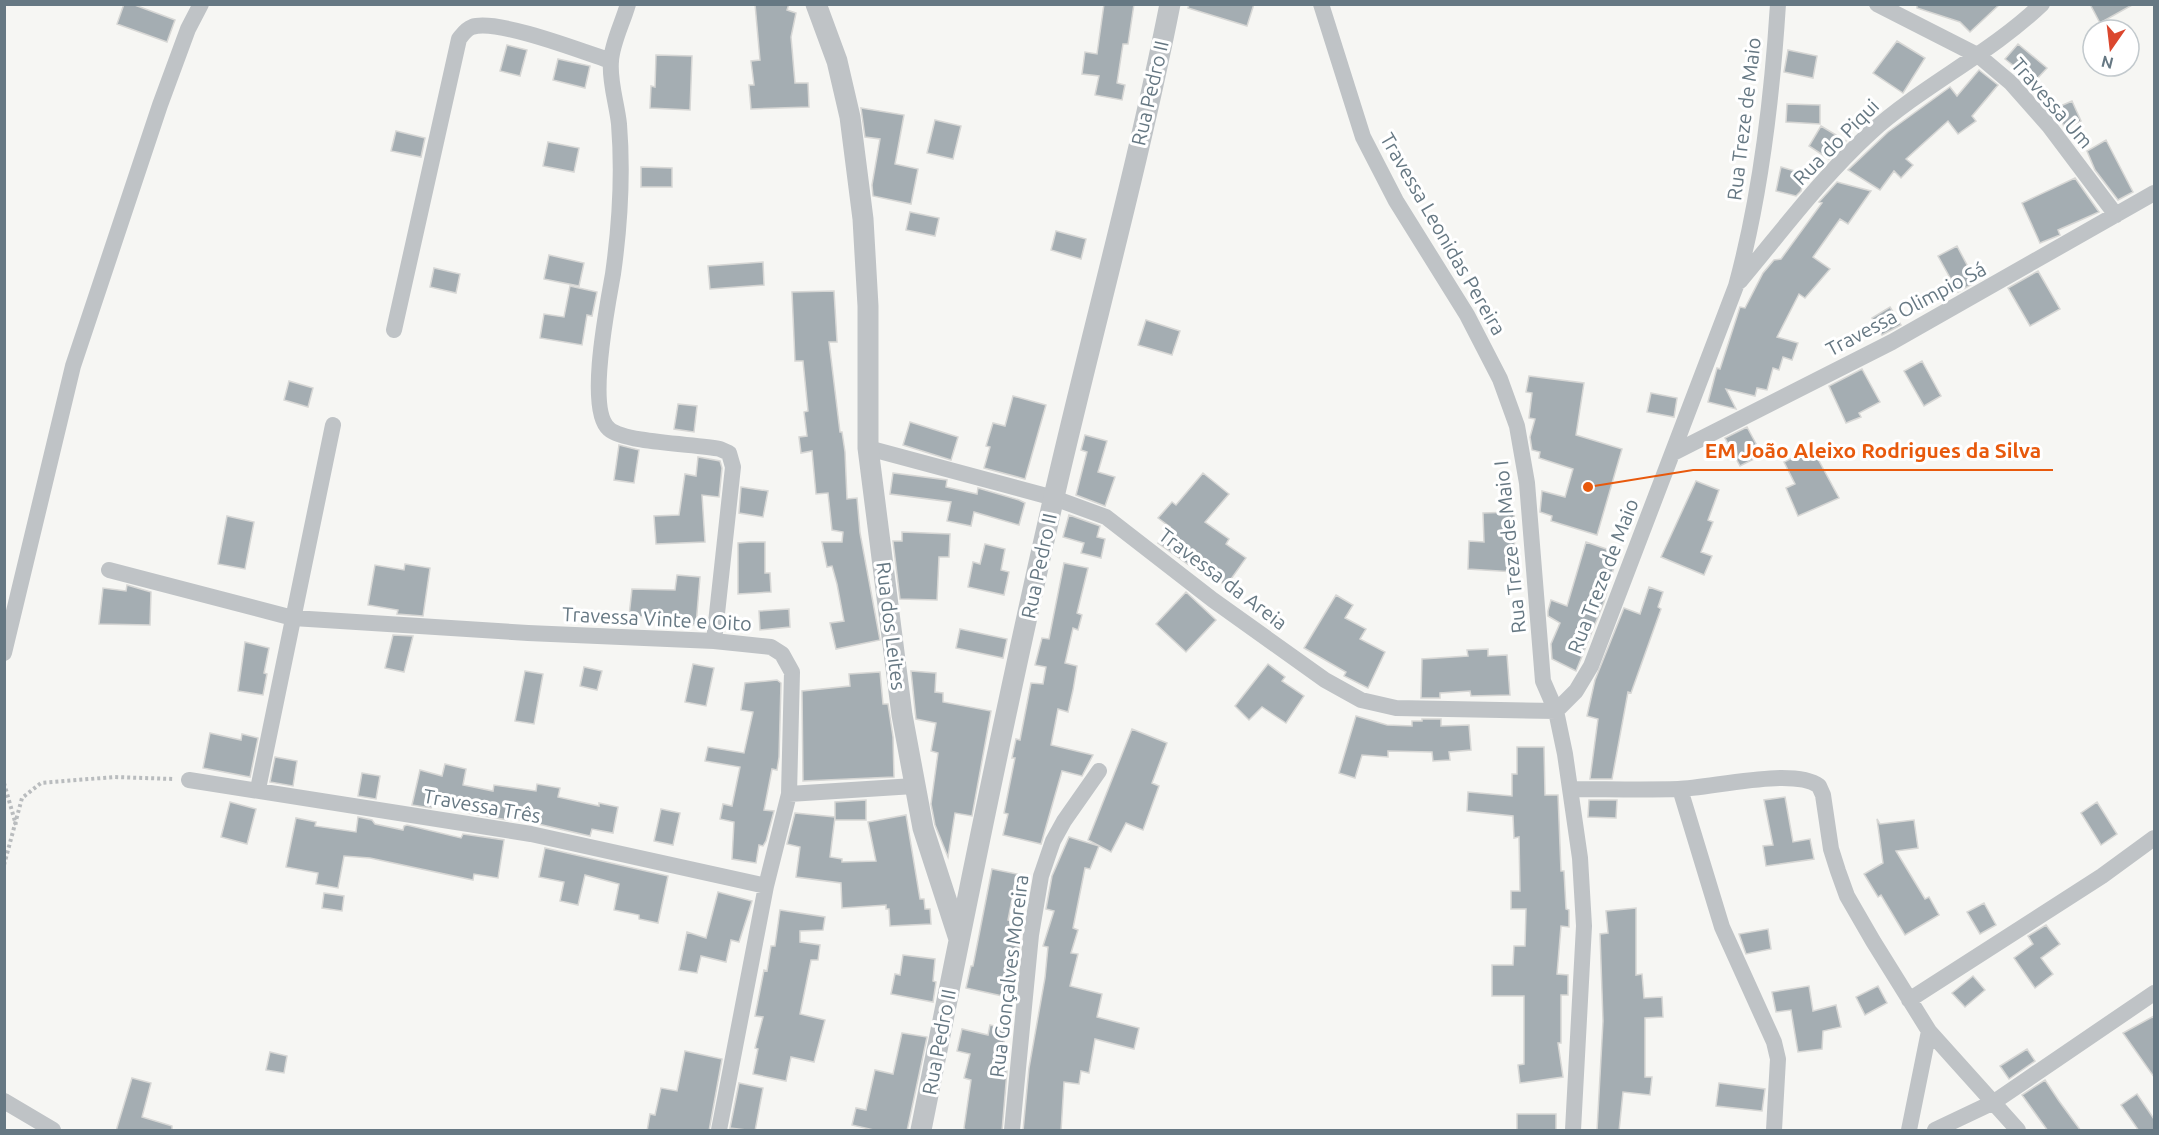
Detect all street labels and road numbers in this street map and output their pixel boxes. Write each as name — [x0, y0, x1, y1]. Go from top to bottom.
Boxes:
street label: Rua Treze de Maio — [1722, 36, 1765, 202]
street label: Rua Pedro II — [1126, 38, 1173, 148]
street label: Travessa Um — [2007, 53, 2098, 153]
street label: Rua do Piqui — [1788, 94, 1883, 189]
street label: Travessa Leonidas Pereira — [1376, 129, 1511, 339]
street label: Travessa Olimpio Sá — [1822, 257, 1990, 360]
street label: Rua Treze de Maio I — [1489, 459, 1530, 635]
street label: Rua Treze de Maio — [1562, 495, 1643, 656]
street label: Rua Pedro II — [1016, 511, 1061, 621]
street label: Travessa da Areia — [1155, 523, 1292, 634]
street label: Rua dos Leites — [872, 561, 911, 691]
street label: Travessa Vinte e Oito — [562, 602, 752, 635]
street label: Travessa Três — [422, 784, 543, 827]
street label: Rua Gonçalves Moreira — [985, 873, 1032, 1079]
street label: Rua Pedro II — [917, 987, 960, 1097]

